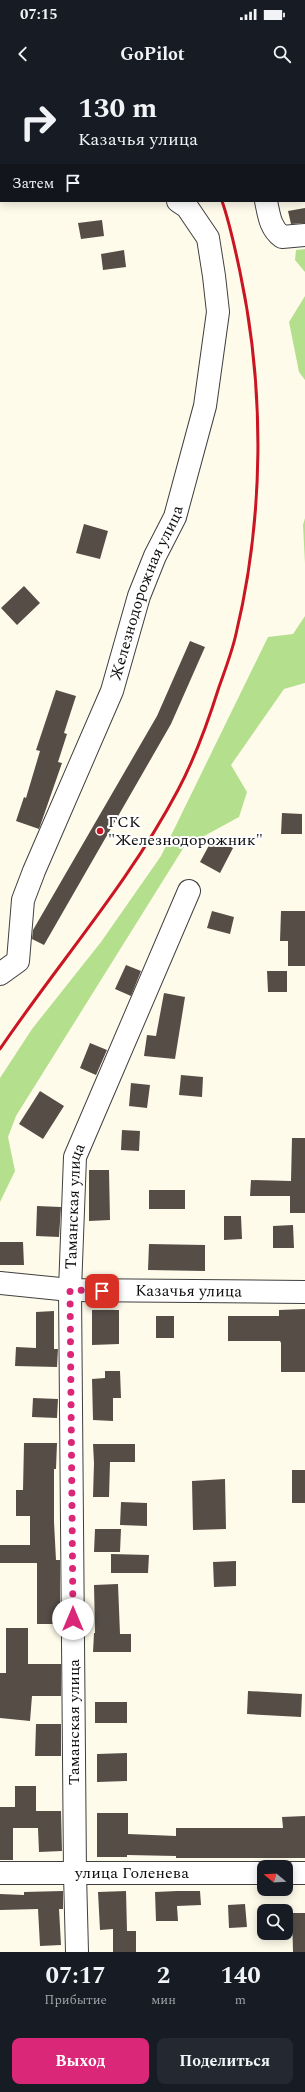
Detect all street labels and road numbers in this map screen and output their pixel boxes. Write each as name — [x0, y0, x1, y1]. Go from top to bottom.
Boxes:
street label: Железнодорожная улица — [104, 503, 190, 683]
street label: Таманская улица — [59, 1139, 92, 1270]
street label: Казачья улица — [135, 1279, 242, 1303]
street label: Таманская улица — [62, 1659, 86, 1785]
street label: улица Голенева — [74, 1861, 189, 1885]

